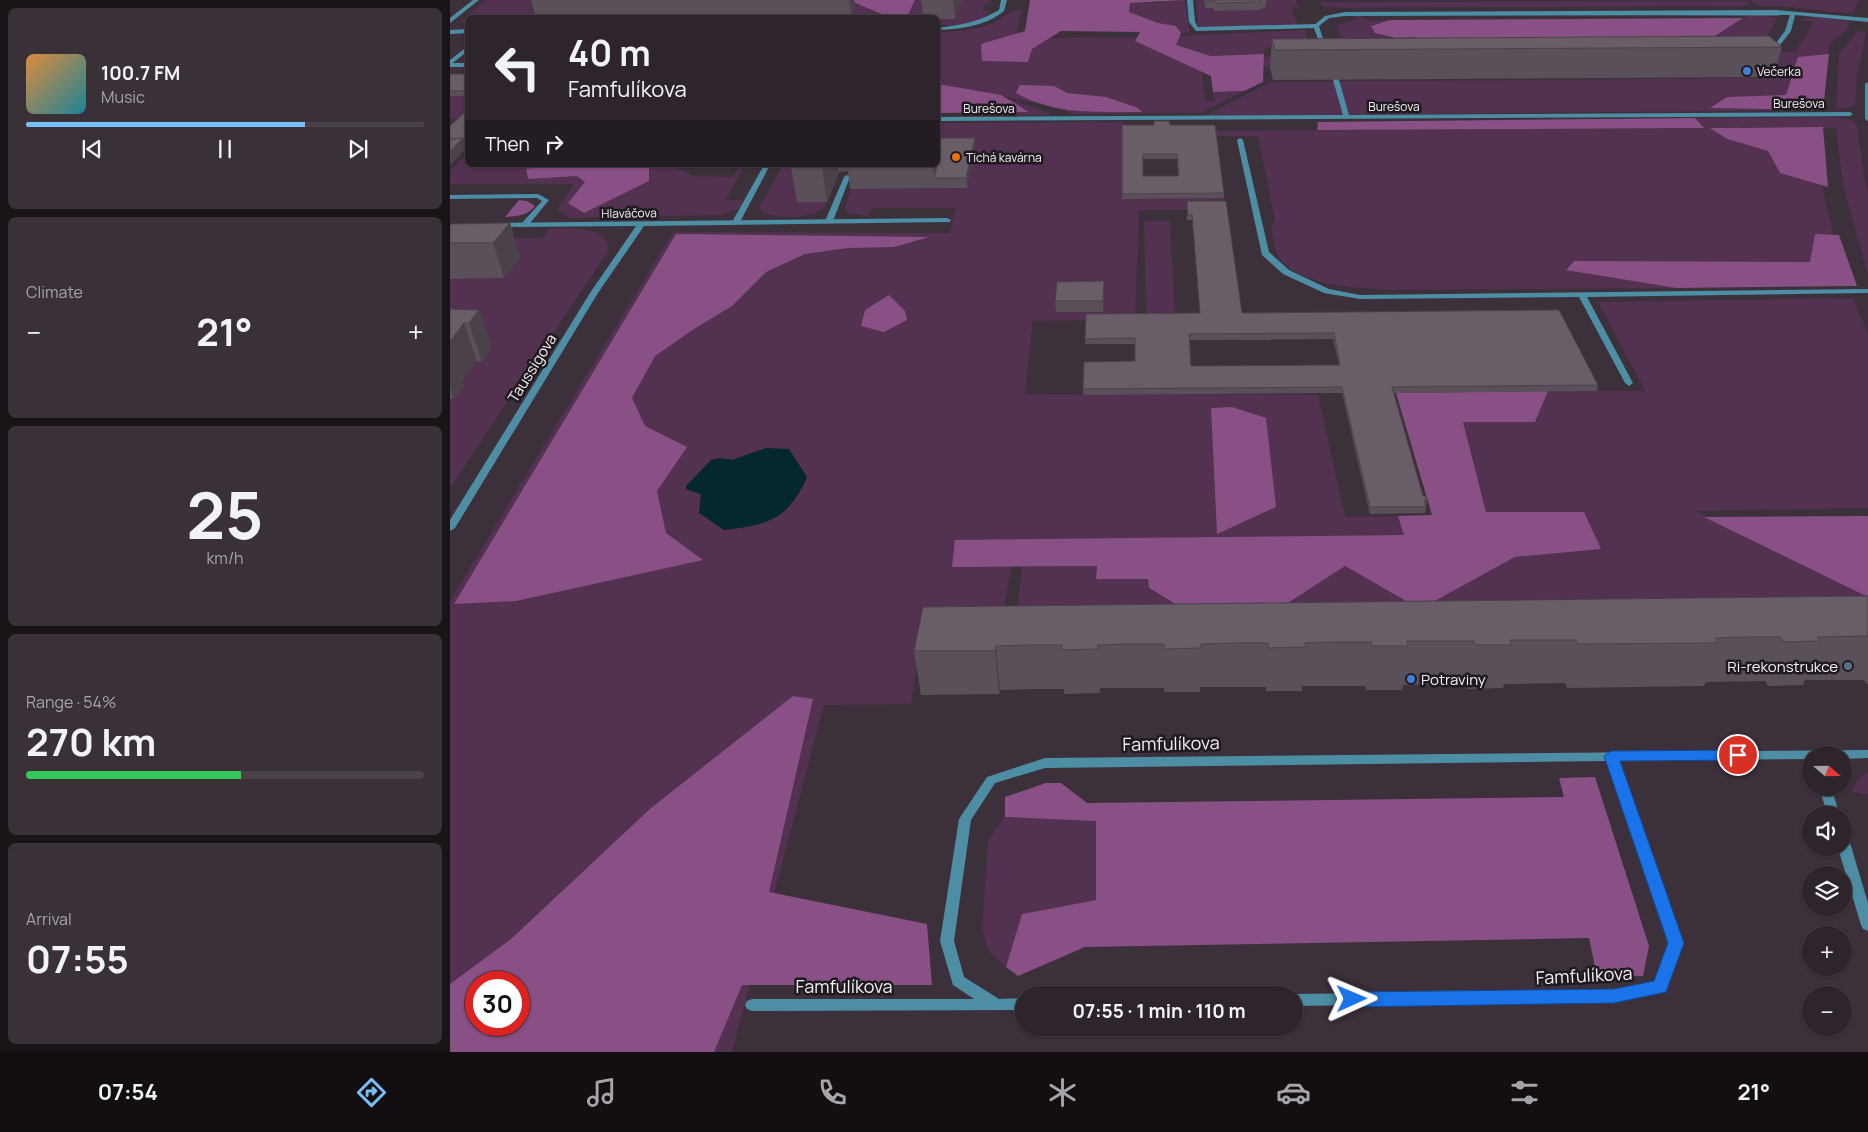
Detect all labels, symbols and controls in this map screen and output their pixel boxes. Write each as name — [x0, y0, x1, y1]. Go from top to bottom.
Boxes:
text: 40 m — [568, 29, 651, 77]
icon: left — [485, 35, 550, 100]
text: 100.7 FM — [101, 60, 180, 86]
place label: Večerka — [1757, 63, 1801, 80]
marker: Večerka — [1741, 65, 1753, 77]
text: Famfulíkova — [568, 74, 687, 104]
text: Music — [101, 86, 145, 108]
street label: Burešova — [1773, 95, 1825, 112]
street label: Burešova — [1368, 98, 1420, 115]
street label: Burešova — [963, 100, 1015, 117]
icon: right — [540, 130, 568, 158]
text: Then — [485, 131, 530, 157]
icon: previous — [78, 135, 106, 163]
icon: pause — [211, 135, 239, 163]
icon: next — [344, 135, 372, 163]
place label: Tichá kavárna — [966, 149, 1042, 166]
marker: Tichá kavárna — [950, 151, 962, 163]
street label: Hlaváčova — [601, 204, 657, 222]
text: Climate — [26, 281, 83, 303]
text: 21° — [196, 305, 253, 357]
text: − — [26, 313, 41, 351]
text: + — [408, 313, 424, 351]
street label: Taussigova — [503, 330, 561, 406]
text: 25 — [187, 470, 263, 559]
text: km/h — [206, 547, 244, 569]
place label: Ri-rekonstrukce — [1727, 656, 1838, 677]
marker: Ri-rekonstrukce — [1842, 660, 1854, 672]
place label: Potraviny — [1421, 669, 1486, 690]
marker: Potraviny — [1405, 673, 1417, 685]
text: Range · 54% — [26, 691, 116, 713]
text: 270 km — [26, 715, 156, 767]
street label: Famfulíkova — [1122, 730, 1220, 756]
pin — [1717, 734, 1759, 776]
icon: arrive — [1724, 741, 1752, 769]
north arrow — [1802, 746, 1852, 796]
map controls — [1802, 746, 1852, 1036]
button: sound — [1802, 806, 1852, 856]
button: layers — [1802, 866, 1852, 916]
text: Arrival — [26, 908, 72, 930]
button: + — [1802, 926, 1852, 976]
text: 07:55 — [26, 932, 129, 984]
street label: Famfulíkova — [1535, 960, 1633, 990]
speed limit sign: 30 — [465, 971, 530, 1036]
position arrow — [1325, 972, 1377, 1024]
street label: Famfulíkova — [795, 974, 893, 998]
button: − — [1802, 986, 1852, 1036]
text: 07:55 · 1 min · 110 m — [1072, 998, 1246, 1024]
icon: directions — [354, 1075, 389, 1110]
icon: music — [584, 1075, 619, 1110]
icon: phone — [815, 1075, 850, 1110]
icon: climate — [1045, 1075, 1080, 1110]
icon: car — [1276, 1075, 1311, 1110]
icon: filters — [1507, 1075, 1542, 1110]
text: 07:54 — [98, 1077, 158, 1107]
text: 21° — [1737, 1077, 1770, 1107]

